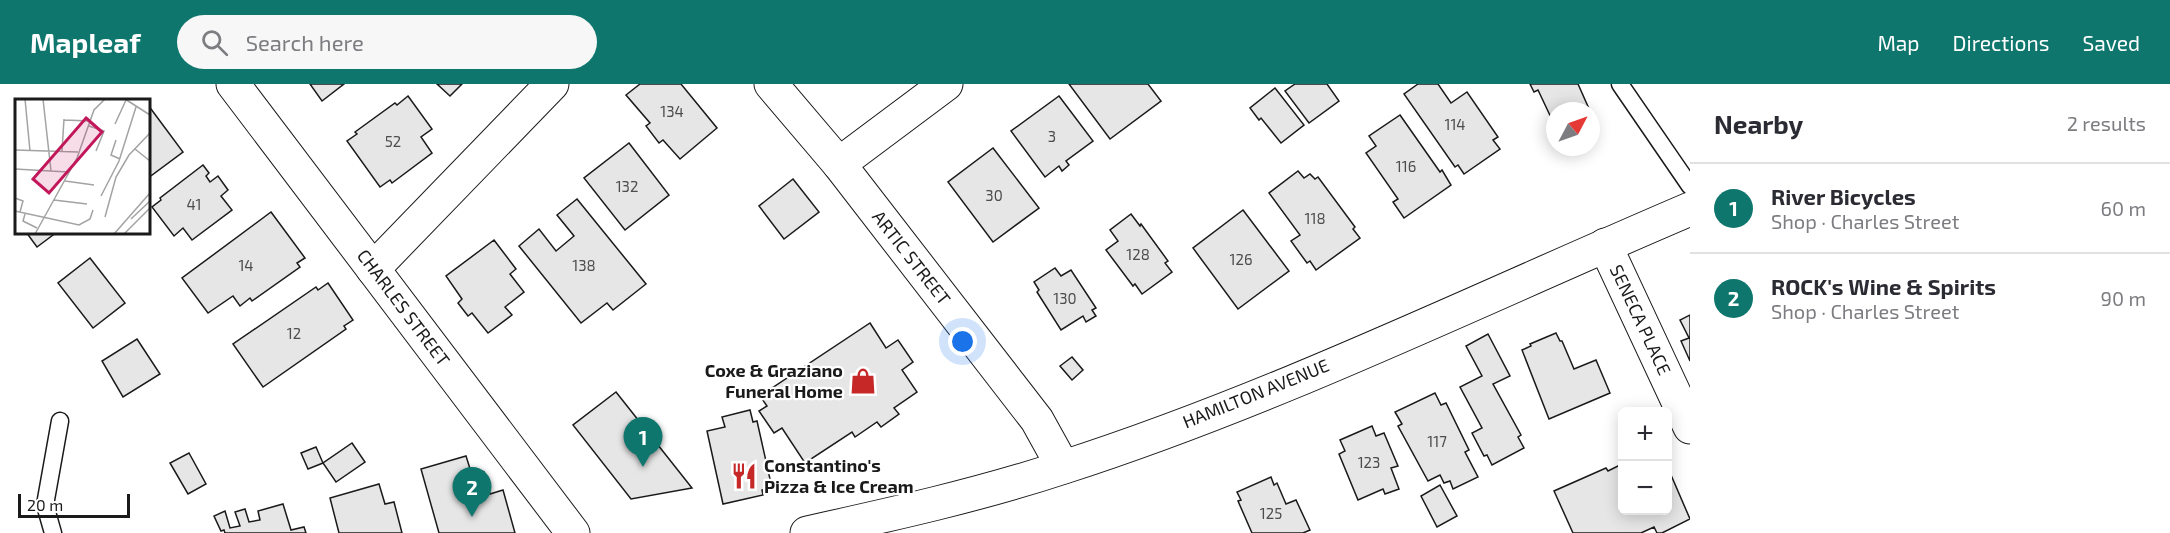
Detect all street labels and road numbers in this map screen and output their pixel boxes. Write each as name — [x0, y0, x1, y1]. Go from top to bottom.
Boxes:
street label: ARTIC STREET — [868, 206, 956, 309]
street label: CHARLES STREET — [353, 245, 455, 370]
street label: SENECA PLACE — [1606, 261, 1676, 378]
street label: HAMILTON AVENUE — [1179, 354, 1332, 432]

